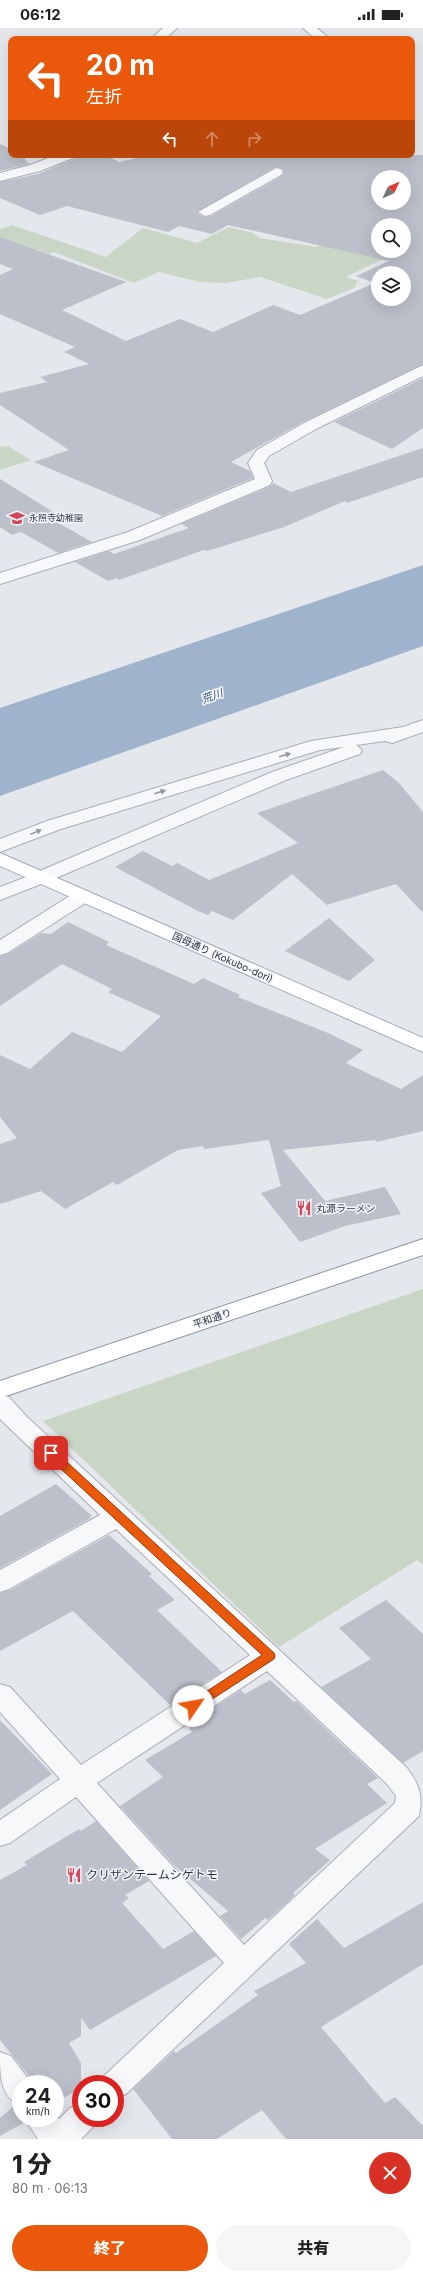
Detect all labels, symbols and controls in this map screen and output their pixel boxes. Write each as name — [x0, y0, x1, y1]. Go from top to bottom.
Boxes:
text: 06:12 — [20, 5, 61, 24]
text: 20 m — [86, 48, 155, 82]
icon: left — [20, 52, 72, 104]
text: 左折 — [86, 86, 122, 107]
icon: left — [159, 128, 181, 150]
icon: ahead — [201, 128, 223, 150]
icon: right — [243, 128, 265, 150]
north arrow — [371, 170, 411, 210]
map controls — [371, 170, 411, 306]
button: search — [371, 218, 411, 258]
button: layers — [371, 266, 411, 306]
school or university icon: 永照寺幼稚園 — [8, 509, 26, 527]
place label: 永照寺幼稚園 — [29, 512, 83, 523]
water label: 荒川 — [199, 685, 226, 706]
one-way arrow — [279, 752, 291, 758]
one-way arrow — [154, 789, 166, 795]
one-way arrow — [31, 828, 43, 834]
street label: 国母通り (Kokubo-dori) — [171, 929, 275, 985]
restaurant icon: 丸源ラーメン — [295, 1199, 313, 1217]
place label: 丸源ラーメン — [316, 1202, 376, 1214]
street label: 平和通り — [191, 1306, 233, 1330]
pin — [34, 1436, 68, 1470]
icon: arrive — [40, 1442, 62, 1464]
position arrow — [172, 1685, 214, 1727]
restaurant icon: クリザンテームシゲトモ — [65, 1866, 83, 1884]
place label: クリザンテームシゲトモ — [86, 1867, 218, 1882]
speed limit sign: 30 — [72, 2075, 124, 2127]
text: 24 — [25, 2084, 51, 2108]
text: km/h — [26, 2105, 50, 2117]
text: 1 分 — [12, 2150, 52, 2179]
button: close — [369, 2152, 411, 2194]
text: 80 m · 06:13 — [12, 2180, 88, 2196]
button: 終了 — [12, 2225, 208, 2271]
button: 共有 — [216, 2225, 411, 2271]

